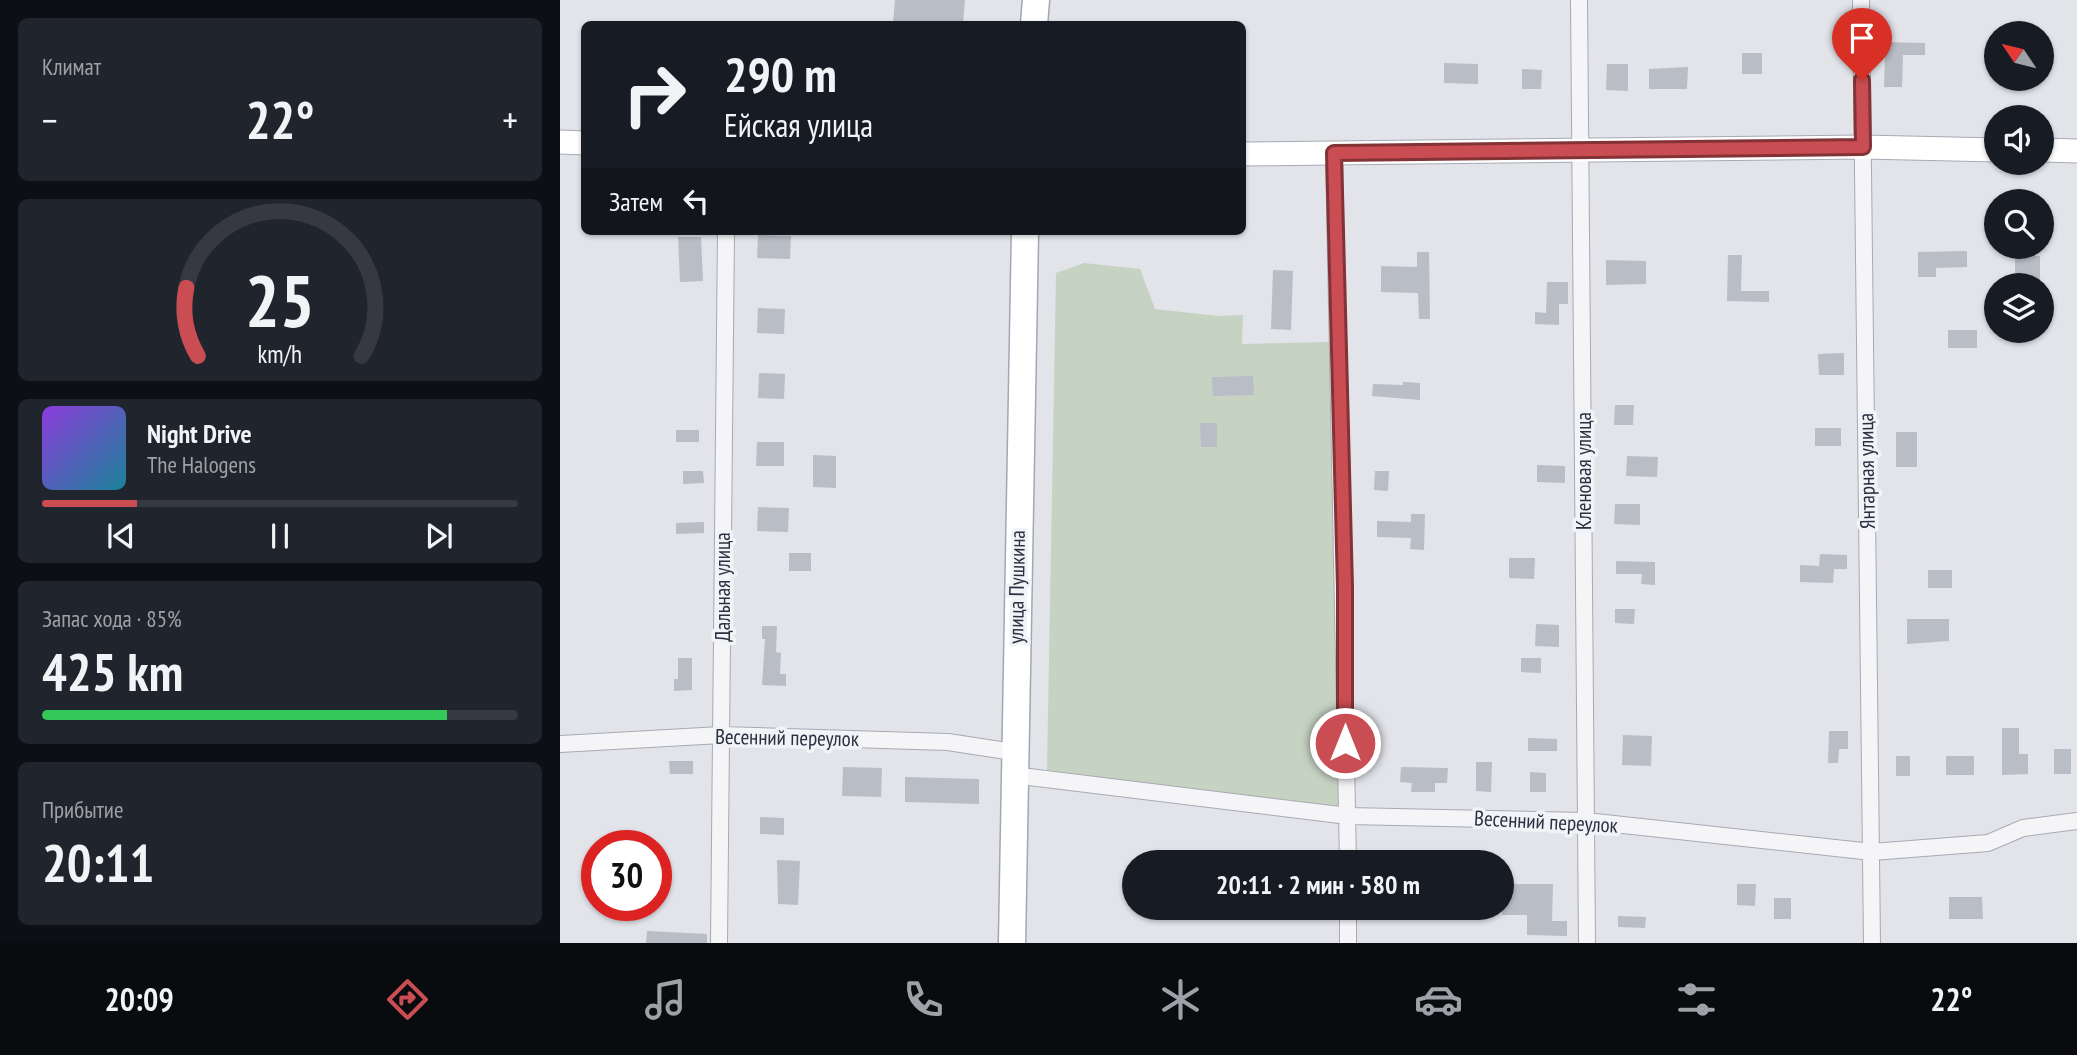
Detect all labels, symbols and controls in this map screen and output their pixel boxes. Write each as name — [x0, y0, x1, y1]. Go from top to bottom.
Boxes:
pin — [1832, 8, 1892, 80]
icon: arrive — [1843, 19, 1881, 57]
north arrow — [1984, 21, 2054, 91]
map controls — [1984, 21, 2054, 343]
text: 290 m — [724, 42, 837, 106]
icon: right — [609, 49, 700, 140]
text: Климат — [42, 52, 101, 81]
text: 22° — [246, 86, 314, 153]
text: − — [42, 95, 58, 144]
text: + — [502, 95, 518, 144]
text: Ейская улица — [724, 104, 873, 146]
button: sound — [1984, 105, 2054, 175]
icon: left — [677, 182, 715, 220]
text: Затем — [609, 185, 663, 218]
button: search — [1984, 189, 2054, 259]
text: 25 — [245, 253, 315, 347]
button: layers — [1984, 273, 2054, 343]
text: km/h — [258, 338, 302, 370]
street label: Кленовая улица — [1570, 412, 1597, 530]
street label: Янтарная улица — [1852, 413, 1881, 529]
text: Night Drive — [147, 417, 252, 450]
text: The Halogens — [147, 450, 256, 479]
icon: previous — [102, 517, 140, 555]
icon: pause — [261, 517, 299, 555]
icon: next — [420, 517, 458, 555]
street label: улица Пушкина — [1002, 530, 1031, 644]
street label: Дальная улица — [709, 532, 736, 642]
text: Запас хода · 85% — [42, 604, 182, 633]
text: 425 km — [42, 638, 183, 705]
position arrow — [1308, 706, 1382, 780]
street label: Весенний переулок — [715, 723, 859, 752]
text: Прибытие — [42, 795, 123, 824]
street label: Весенний переулок — [1473, 804, 1619, 839]
text: 20:11 — [42, 829, 154, 896]
speed limit sign: 30 — [581, 830, 672, 921]
text: 20:11 · 2 мин · 580 m — [1216, 868, 1420, 901]
icon: directions — [383, 975, 432, 1024]
icon: music — [641, 975, 690, 1024]
icon: phone — [899, 975, 948, 1024]
icon: climate — [1156, 975, 1205, 1024]
icon: car — [1414, 975, 1463, 1024]
icon: filters — [1672, 975, 1721, 1024]
text: 20:09 — [104, 978, 174, 1020]
text: 22° — [1930, 978, 1973, 1020]

